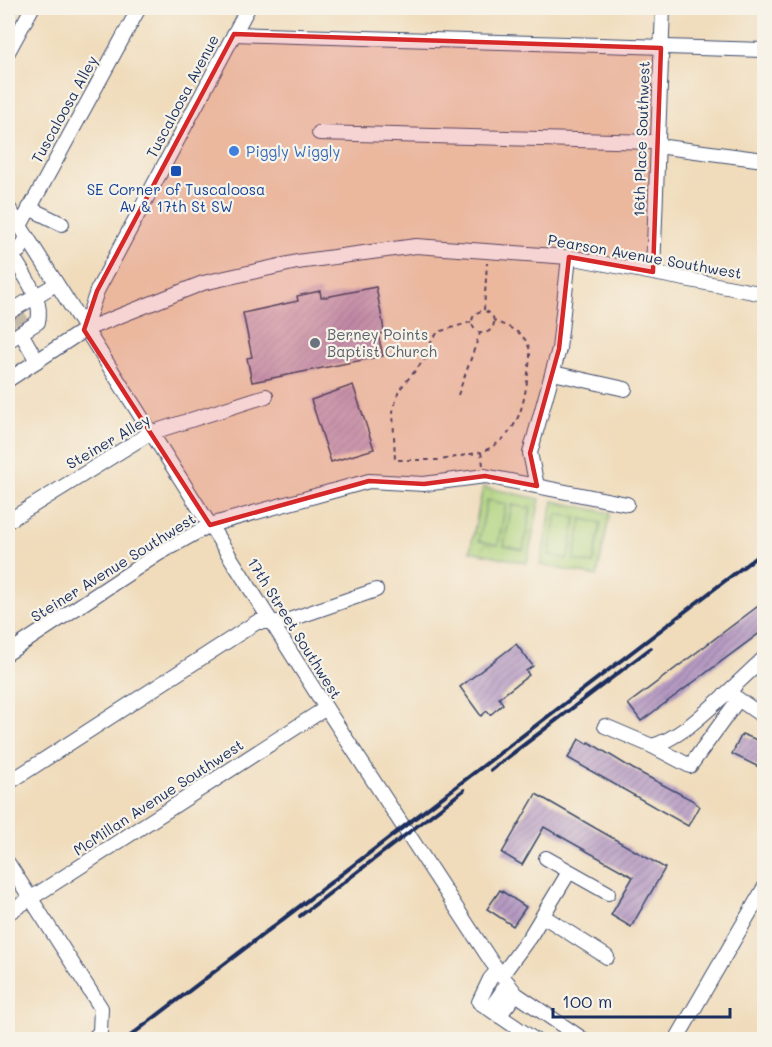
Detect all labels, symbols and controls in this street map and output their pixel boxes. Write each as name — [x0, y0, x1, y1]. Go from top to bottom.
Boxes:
street label: Tuscaloosa Avenue — [141, 31, 223, 161]
street label: Tuscaloosa Alley — [26, 52, 102, 166]
street label: 16th Place Southwest — [628, 61, 654, 217]
place label: Piggly Wiggly — [246, 141, 340, 161]
marker: Piggly Wiggly — [227, 144, 241, 158]
marker: SE Corner of Tuscaloosa Av & 17th St SW — [169, 164, 183, 178]
place label: SE Corner of Tuscaloosa Av & 17th St SW — [87, 179, 265, 216]
street label: Pearson Avenue Southwest — [546, 229, 744, 283]
place label: Berney Points Baptist Church — [327, 324, 437, 361]
marker: Berney Points Baptist Church — [308, 336, 322, 350]
street label: Steiner Alley — [62, 409, 154, 473]
street label: Steiner Avenue Southwest — [27, 508, 199, 626]
street label: 17th Street Southwest — [243, 554, 347, 702]
street label: McMillan Avenue Southwest — [69, 734, 247, 860]
scale bar — [553, 981, 730, 1019]
text: 100 m — [562, 989, 612, 1013]

